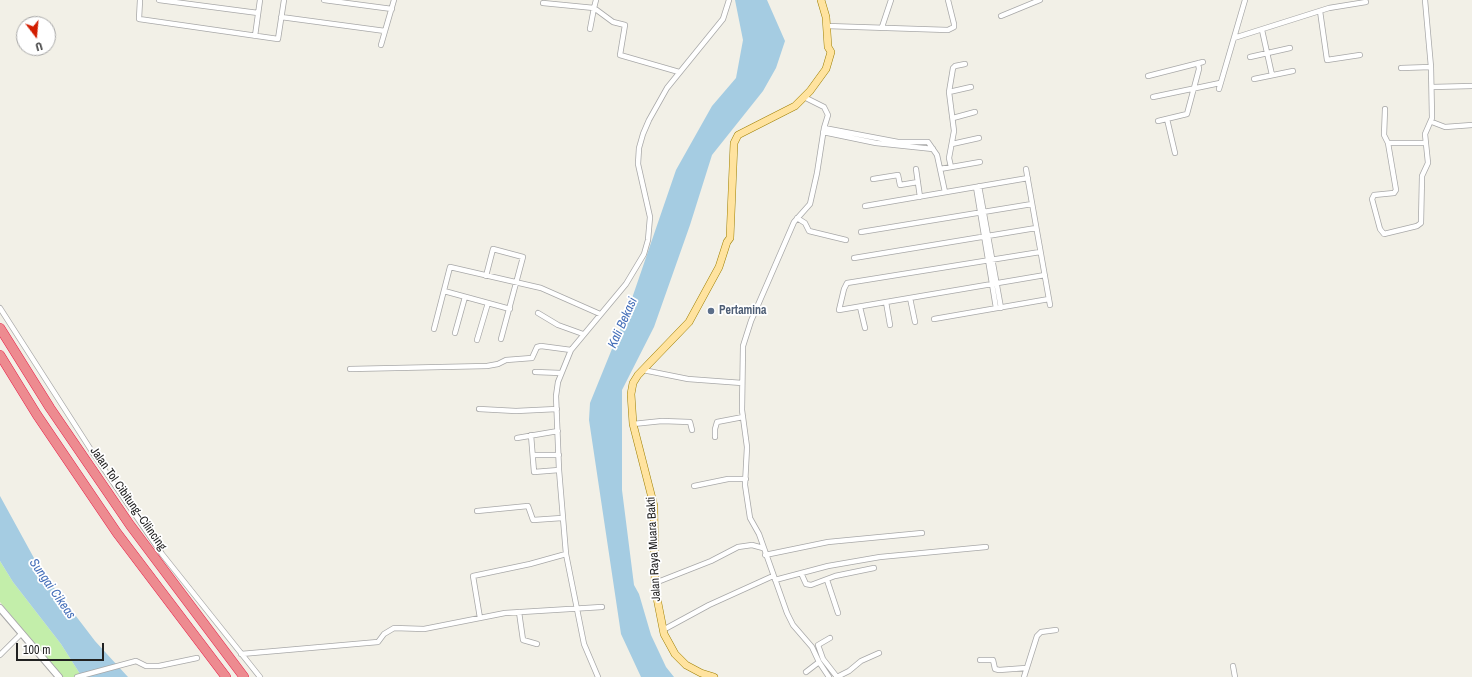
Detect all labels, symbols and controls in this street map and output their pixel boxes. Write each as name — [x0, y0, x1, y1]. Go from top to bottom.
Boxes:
north arrow — [16, 16, 56, 56]
text: U — [34, 39, 44, 54]
water label: Kali Bekasi — [605, 295, 641, 351]
place label: Pertamina — [719, 304, 767, 318]
marker: Pertamina — [706, 306, 716, 316]
street label: Jalan Tol Cibitung–Cilincing — [87, 444, 169, 554]
street label: Jalan Raya Muara Bakti — [644, 496, 664, 602]
water label: Sungai Cikeas — [26, 556, 78, 622]
scale bar — [18, 635, 106, 661]
text: 100 m — [23, 642, 50, 658]

